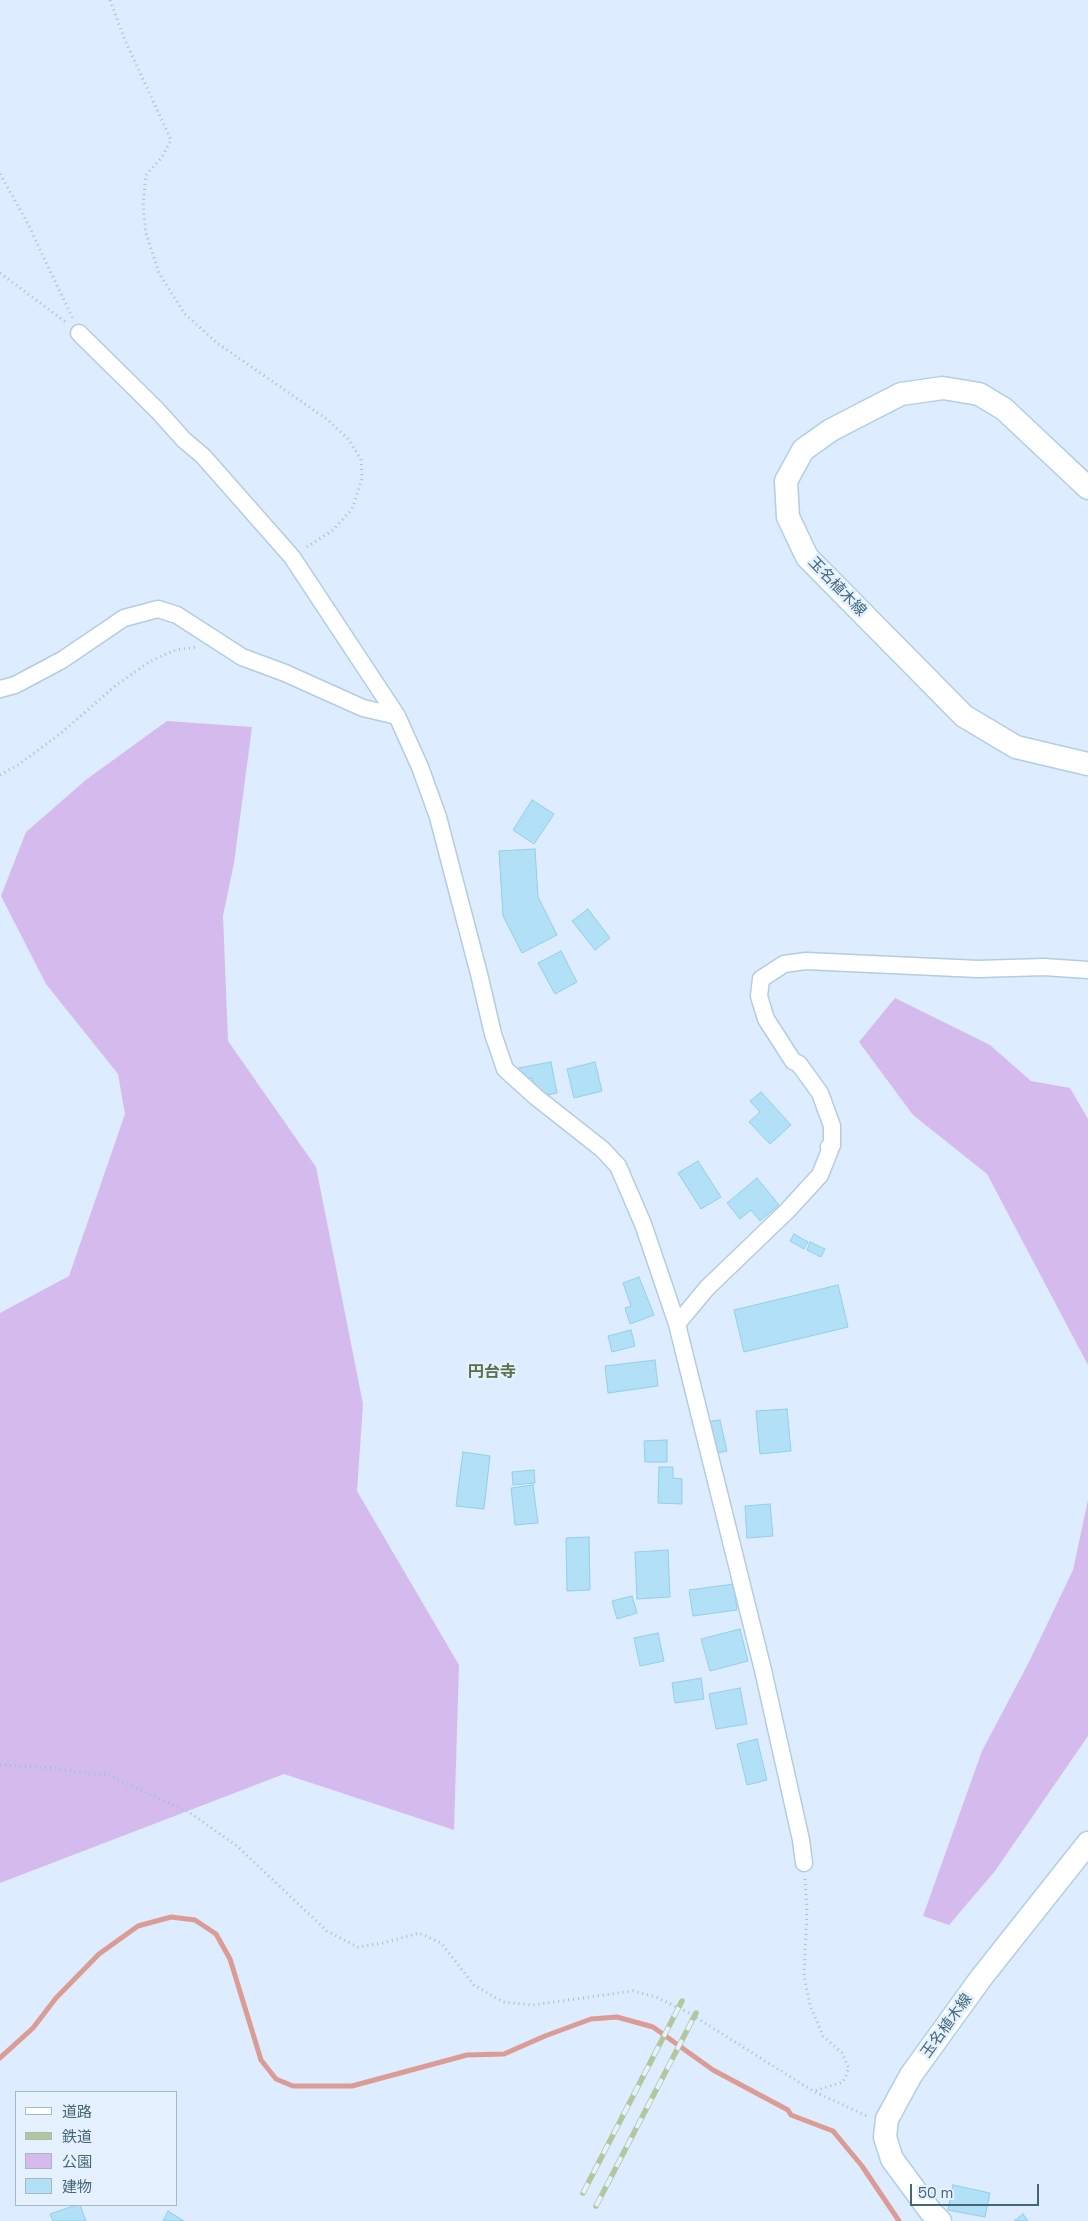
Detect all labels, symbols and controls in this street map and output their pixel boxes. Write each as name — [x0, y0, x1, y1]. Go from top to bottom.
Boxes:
street label: 玉名植木線 — [804, 554, 870, 620]
district label: 円台寺 — [468, 1363, 516, 1383]
street label: 玉名植木線 — [918, 1990, 976, 2062]
legend — [15, 2091, 178, 2206]
text: 道路 — [62, 2102, 92, 2121]
text: 鉄道 — [62, 2127, 92, 2146]
text: 公園 — [62, 2152, 92, 2171]
scale bar — [913, 2174, 1042, 2206]
text: 建物 — [62, 2177, 92, 2196]
text: 50 m — [918, 2183, 953, 2202]

